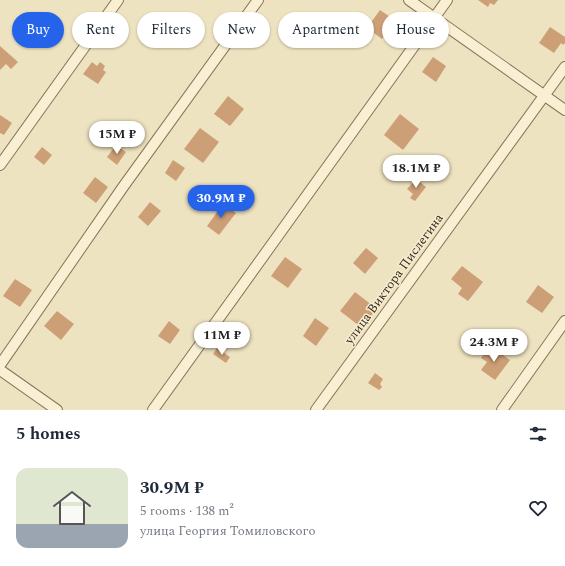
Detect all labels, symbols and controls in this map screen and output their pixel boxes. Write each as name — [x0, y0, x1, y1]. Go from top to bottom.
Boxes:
chip: Buy — [12, 12, 64, 48]
chip: Rent — [72, 12, 129, 48]
chip: Filters — [137, 12, 205, 48]
chip: New — [213, 12, 270, 48]
chip: Apartment — [278, 12, 374, 48]
chip: House — [382, 12, 449, 48]
pin: 15M ₽ — [89, 121, 145, 155]
text: 15M ₽ — [98, 124, 136, 144]
pin: 18.1M ₽ — [379, 155, 453, 189]
text: 18.1M ₽ — [392, 158, 440, 178]
pin: 30.9M ₽ — [184, 185, 258, 219]
text: 30.9M ₽ — [197, 188, 245, 208]
street label: улица Виктора Пислегина — [339, 209, 449, 349]
pin: 11M ₽ — [194, 322, 250, 356]
text: 11M ₽ — [203, 325, 241, 345]
pin: 24.3M ₽ — [457, 329, 531, 363]
text: 24.3M ₽ — [470, 332, 518, 352]
text: 5 homes — [16, 421, 81, 447]
icon: filters — [527, 423, 549, 445]
text: 30.9M ₽ — [140, 475, 204, 501]
icon: home — [48, 484, 96, 532]
icon: heart — [527, 497, 549, 519]
text: 5 rooms · 138 m² — [140, 501, 234, 521]
text: улица Георгия Томиловского — [140, 521, 316, 541]

